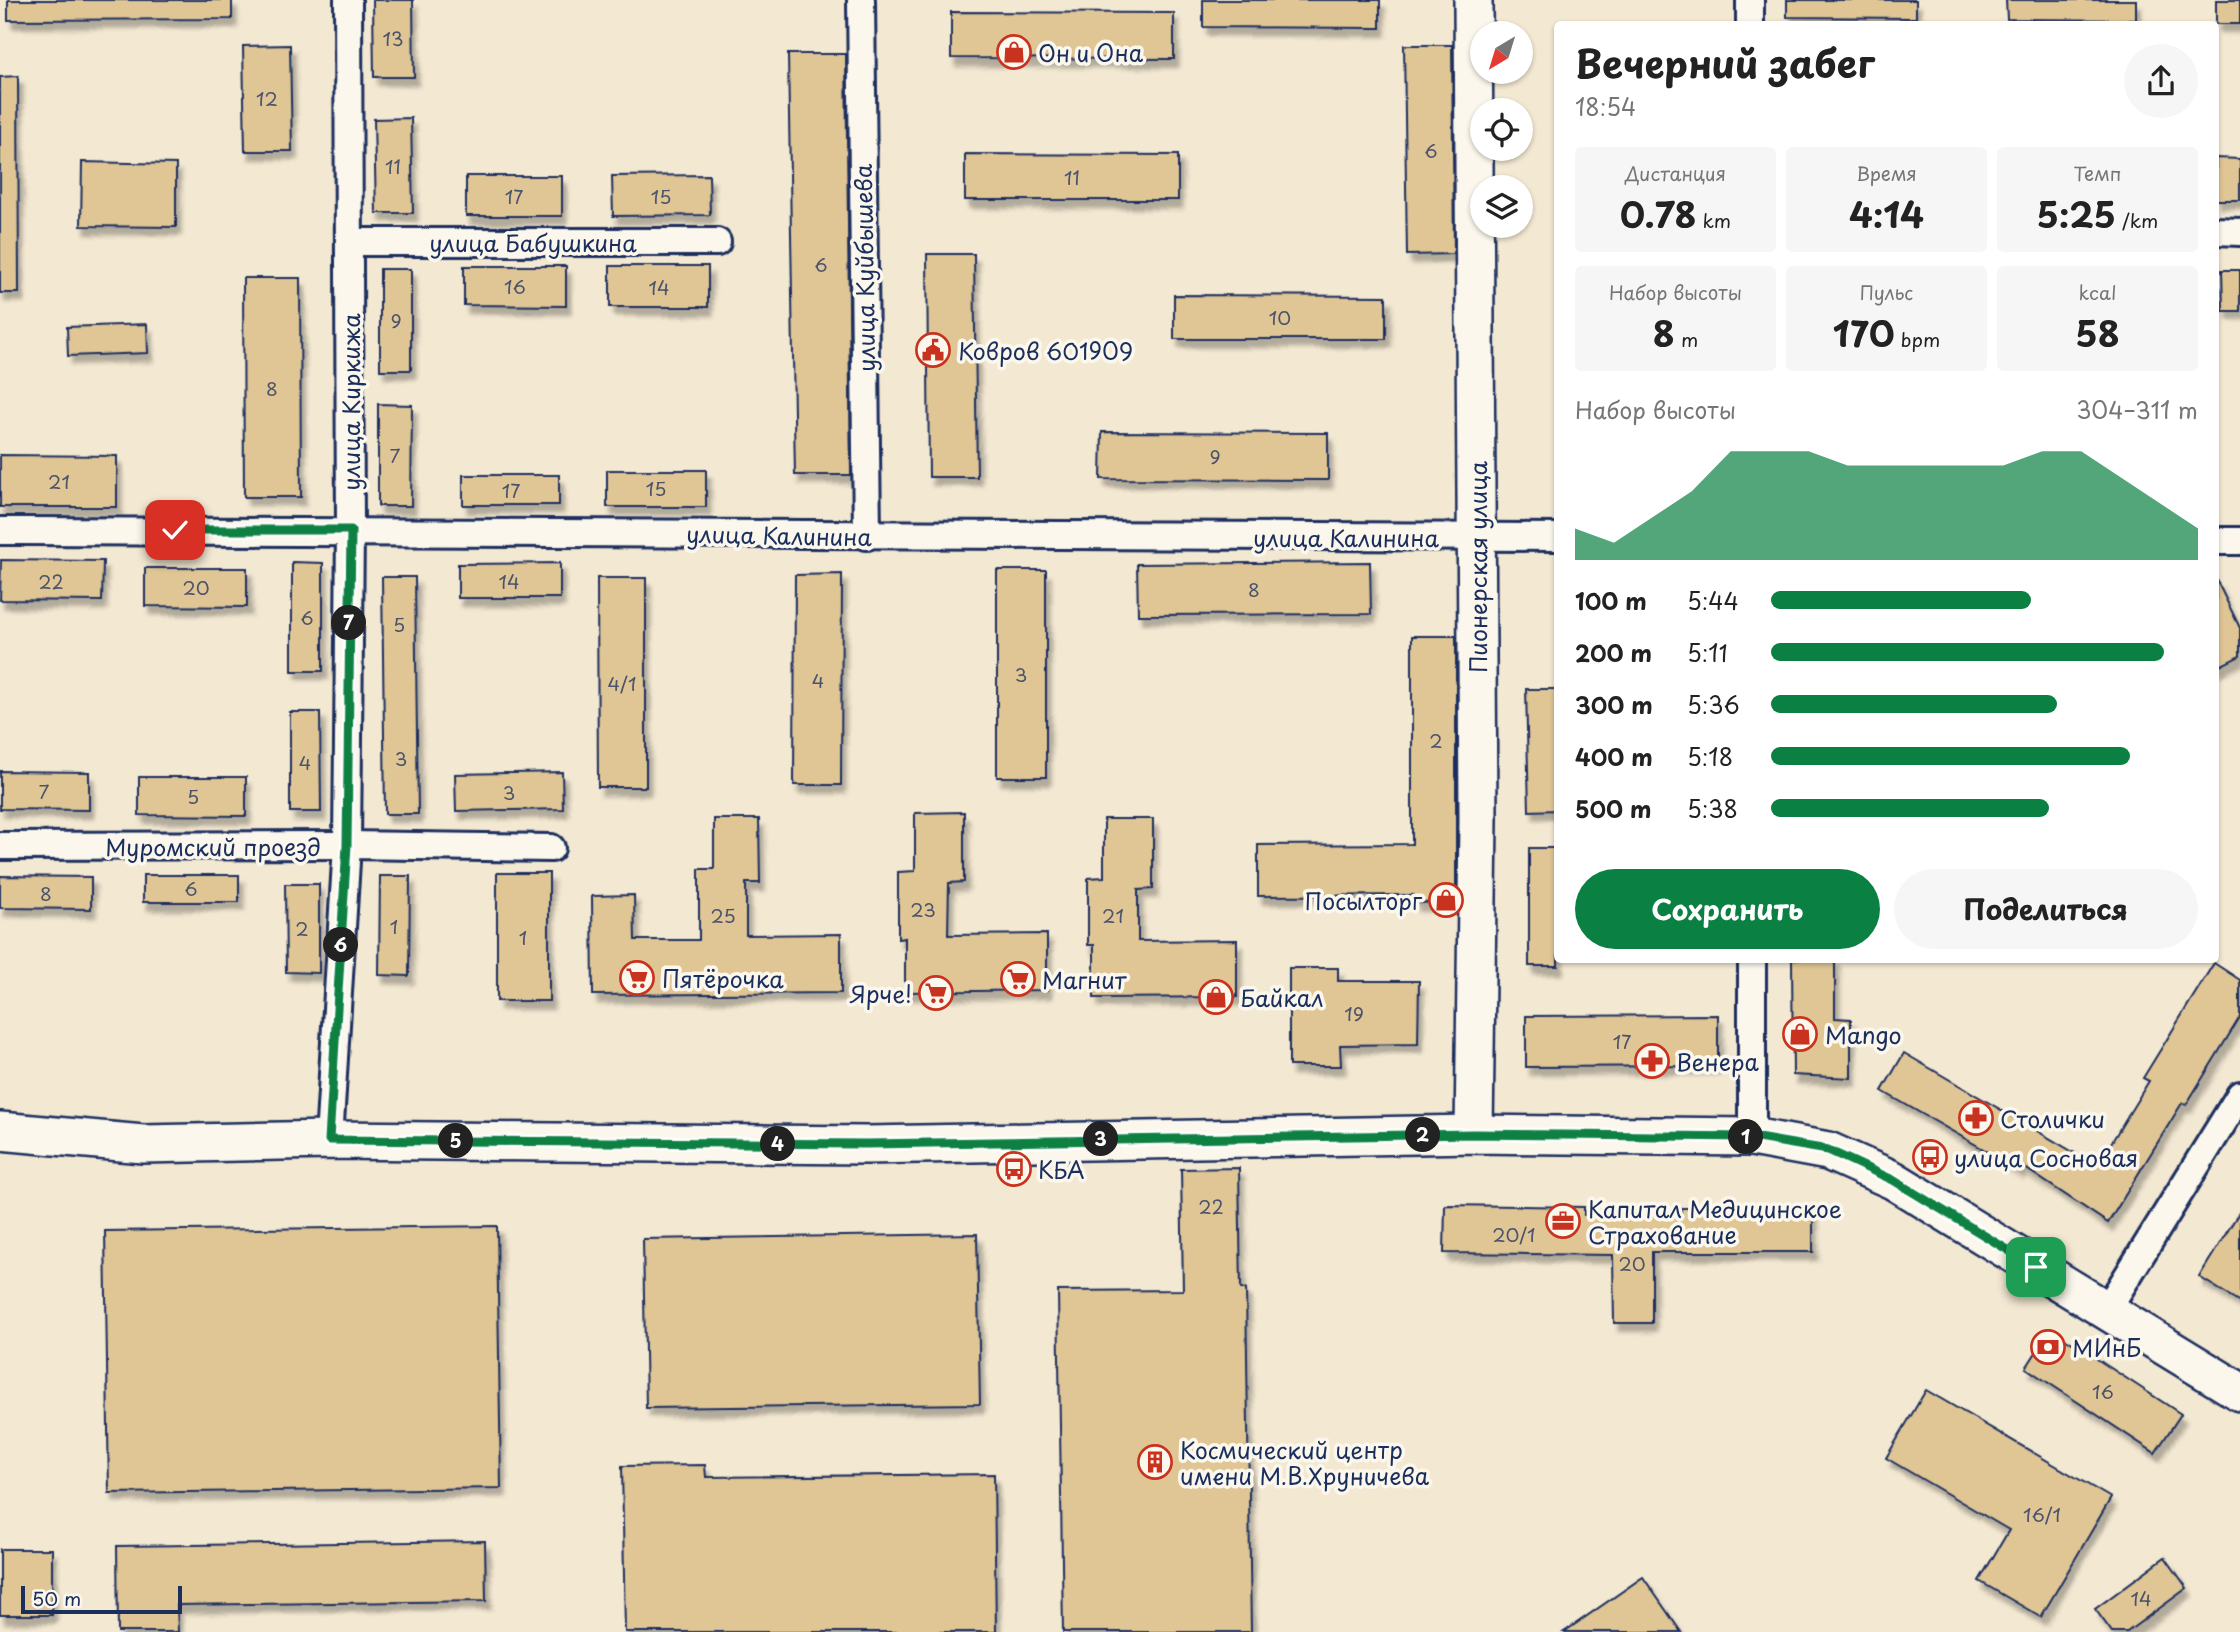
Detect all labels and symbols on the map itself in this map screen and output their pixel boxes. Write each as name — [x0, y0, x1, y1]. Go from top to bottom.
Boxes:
north arrow — [1470, 21, 1533, 84]
house number: 13 — [382, 24, 404, 52]
shop icon: Он и Она — [995, 33, 1033, 71]
place label: Он и Она — [1038, 35, 1144, 70]
house number: 12 — [256, 84, 278, 112]
house number: 6 — [1424, 136, 1438, 164]
house number: 11 — [385, 152, 401, 180]
street label: улица Куйбышева — [845, 163, 883, 372]
house number: 11 — [1064, 163, 1080, 191]
house number: 17 — [505, 182, 523, 210]
house number: 15 — [651, 182, 671, 210]
street label: улица Бабушкина — [429, 225, 637, 260]
house number: 6 — [814, 250, 828, 278]
house number: 16 — [504, 272, 526, 300]
house number: 14 — [648, 273, 670, 301]
house number: 10 — [1269, 303, 1291, 331]
house number: 9 — [390, 306, 402, 334]
street label: улица Киркижа — [333, 313, 368, 491]
public building icon: Ковров 601909 — [914, 331, 952, 369]
place label: Ковров 601909 — [958, 333, 1133, 368]
house number: 8 — [266, 374, 278, 402]
house number: 7 — [390, 441, 401, 469]
house number: 9 — [1209, 442, 1221, 470]
street label: Пионерская улица — [1460, 461, 1495, 673]
house number: 21 — [48, 467, 70, 495]
house number: 15 — [646, 474, 666, 502]
house number: 17 — [502, 476, 520, 504]
pin — [145, 500, 205, 560]
street label: улица Калинина — [686, 516, 873, 554]
street label: улица Калинина — [1253, 520, 1439, 555]
house number: 22 — [38, 567, 64, 595]
house number: 14 — [498, 567, 520, 595]
house number: 20 — [182, 573, 210, 601]
house number: 8 — [1248, 575, 1260, 603]
house number: 6 — [300, 603, 314, 631]
pin: 7 — [332, 606, 366, 640]
house number: 5 — [393, 610, 405, 638]
house number: 3 — [1015, 660, 1027, 688]
house number: 4 — [812, 666, 824, 694]
house number: 4/1 — [608, 669, 636, 697]
house number: 2 — [1429, 726, 1443, 754]
house number: 3 — [395, 744, 407, 772]
house number: 4 — [299, 748, 311, 776]
house number: 7 — [39, 777, 50, 805]
house number: 3 — [503, 778, 515, 806]
house number: 5 — [187, 782, 199, 810]
street label: Муромский проезд — [105, 829, 321, 864]
house number: 6 — [184, 874, 198, 902]
house number: 8 — [40, 879, 52, 907]
shop icon: Посылторг — [1427, 881, 1465, 919]
place label: Посылторг — [1305, 883, 1423, 918]
house number: 23 — [910, 895, 936, 923]
house number: 25 — [710, 901, 736, 929]
house number: 21 — [1102, 901, 1124, 929]
house number: 1 — [390, 912, 398, 940]
house number: 2 — [295, 914, 309, 942]
house number: 1 — [519, 923, 527, 951]
pin: 6 — [324, 928, 358, 962]
supermarket icon: Пятёрочка — [618, 959, 656, 997]
supermarket icon: Магнит — [999, 960, 1037, 998]
place label: Пятёрочка — [662, 961, 784, 996]
place label: Магнит — [1042, 962, 1128, 997]
supermarket icon: Ярче! — [917, 974, 955, 1012]
place label: Ярче! — [849, 976, 912, 1011]
shop icon: Байкал — [1197, 978, 1235, 1016]
place label: Байкал — [1240, 980, 1323, 1015]
house number: 19 — [1344, 999, 1364, 1027]
shop icon: Mango — [1781, 1015, 1819, 1053]
place label: Mango — [1825, 1017, 1902, 1052]
house number: 17 — [1613, 1027, 1631, 1055]
pharmacy icon: Венера — [1633, 1042, 1671, 1080]
place label: Венера — [1676, 1044, 1759, 1079]
pharmacy icon: Столички — [1957, 1099, 1995, 1137]
place label: Столички — [2000, 1101, 2105, 1136]
pin: 2 — [1406, 1118, 1440, 1152]
pin: 1 — [1728, 1120, 1764, 1154]
pin: 3 — [1084, 1122, 1118, 1156]
pin: 5 — [438, 1124, 474, 1158]
pin: 4 — [760, 1126, 796, 1162]
bus stop icon: улица Сосновая — [1911, 1138, 1949, 1176]
place label: улица Сосновая — [1954, 1140, 2138, 1175]
bus stop icon: КБА — [995, 1150, 1033, 1188]
place label: КБА — [1038, 1152, 1085, 1187]
place label: Капитал Медицинское Страхование — [1588, 1191, 1842, 1252]
house number: 22 — [1198, 1192, 1224, 1220]
office icon: Капитал Медицинское Страхование — [1544, 1202, 1582, 1240]
house number: 20/1 — [1492, 1220, 1536, 1248]
pin — [2006, 1237, 2066, 1297]
house number: 20 — [1618, 1249, 1646, 1277]
bank icon: МИнБ — [2029, 1328, 2067, 1366]
place label: МИнБ — [2072, 1330, 2141, 1365]
house number: 16 — [2092, 1377, 2114, 1405]
place label: Космический центр имени М.В.Хруничева — [1180, 1432, 1430, 1493]
building icon: Космический центр имени М.В.Хруничева — [1136, 1443, 1174, 1481]
house number: 16/1 — [2023, 1500, 2061, 1528]
scale bar — [21, 1583, 182, 1615]
house number: 14 — [2130, 1584, 2152, 1612]

